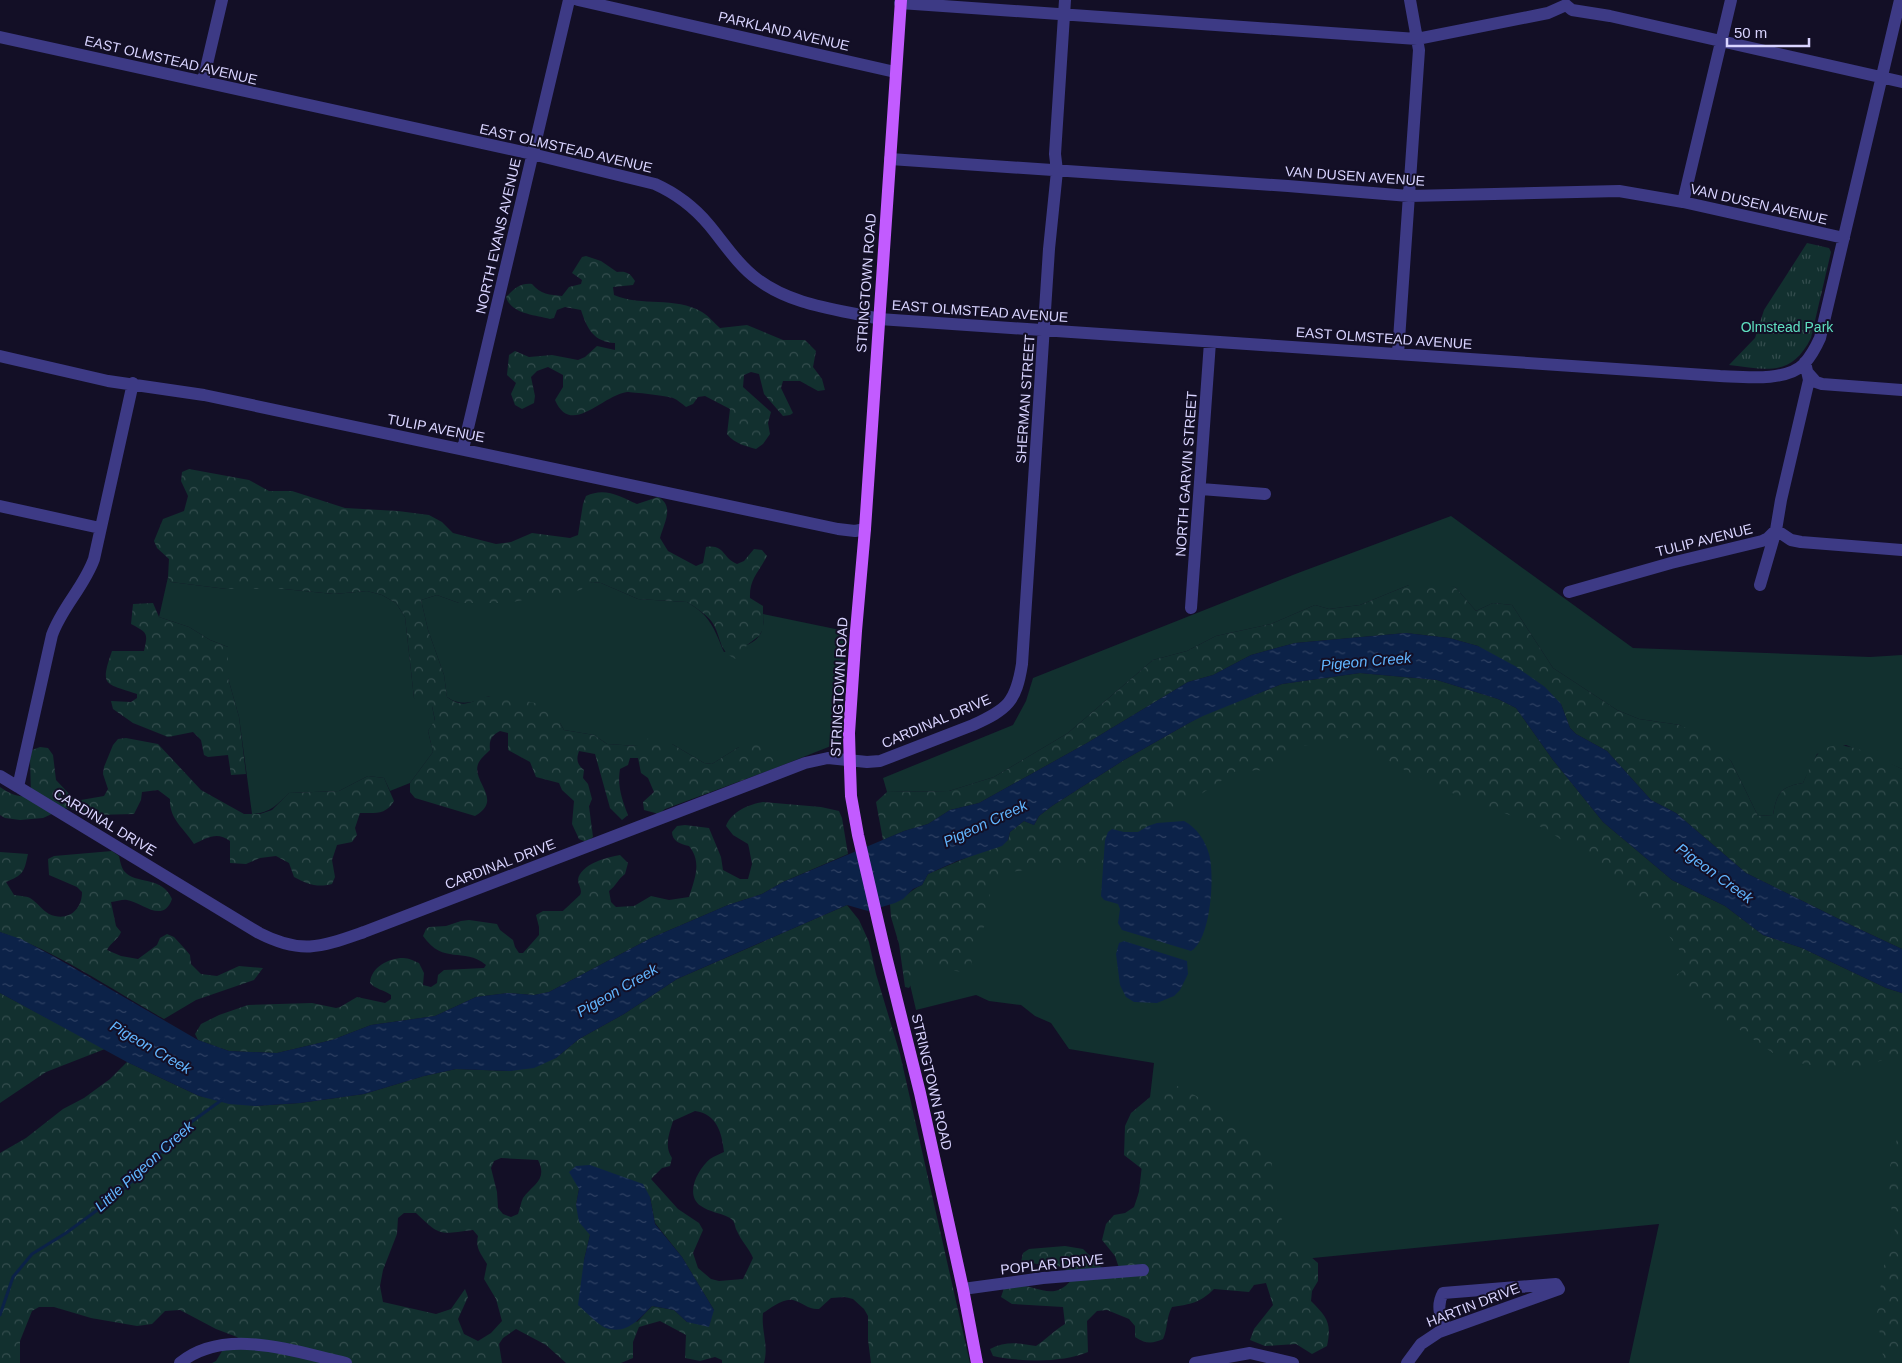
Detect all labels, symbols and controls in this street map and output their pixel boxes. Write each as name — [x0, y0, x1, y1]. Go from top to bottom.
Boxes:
street label: PARKLAND AVENUE — [717, 8, 851, 54]
scale bar — [1727, 15, 1810, 47]
text: 50 m — [1734, 24, 1767, 41]
street label: EAST OLMSTEAD AVENUE — [83, 32, 259, 88]
street label: EAST OLMSTEAD AVENUE — [478, 120, 654, 176]
street label: NORTH EVANS AVENUE — [472, 157, 524, 315]
street label: VAN DUSEN AVENUE — [1284, 163, 1426, 189]
street label: VAN DUSEN AVENUE — [1689, 180, 1829, 228]
street label: STRINGTOWN ROAD — [853, 213, 879, 353]
street label: EAST OLMSTEAD AVENUE — [891, 297, 1069, 325]
park label: Olmstead Park — [1741, 319, 1834, 335]
street label: EAST OLMSTEAD AVENUE — [1295, 324, 1473, 352]
street label: SHERMAN STREET — [1013, 334, 1038, 464]
street label: NORTH GARVIN STREET — [1172, 390, 1200, 557]
street label: TULIP AVENUE — [386, 411, 486, 445]
street label: TULIP AVENUE — [1654, 520, 1754, 560]
street label: STRINGTOWN ROAD — [827, 617, 851, 757]
water label: Pigeon Creek — [1320, 648, 1414, 673]
street label: CARDINAL DRIVE — [879, 691, 993, 751]
street label: CARDINAL DRIVE — [51, 785, 159, 859]
water label: Pigeon Creek — [940, 795, 1031, 850]
street label: CARDINAL DRIVE — [443, 836, 557, 892]
water label: Pigeon Creek — [1673, 839, 1758, 907]
water label: Pigeon Creek — [573, 959, 662, 1020]
street label: STRINGTOWN ROAD — [908, 1012, 956, 1152]
water label: Pigeon Creek — [107, 1017, 196, 1078]
water label: Little Pigeon Creek — [91, 1116, 198, 1215]
street label: POPLAR DRIVE — [1000, 1251, 1104, 1277]
street label: HARTIN DRIVE — [1424, 1280, 1522, 1330]

